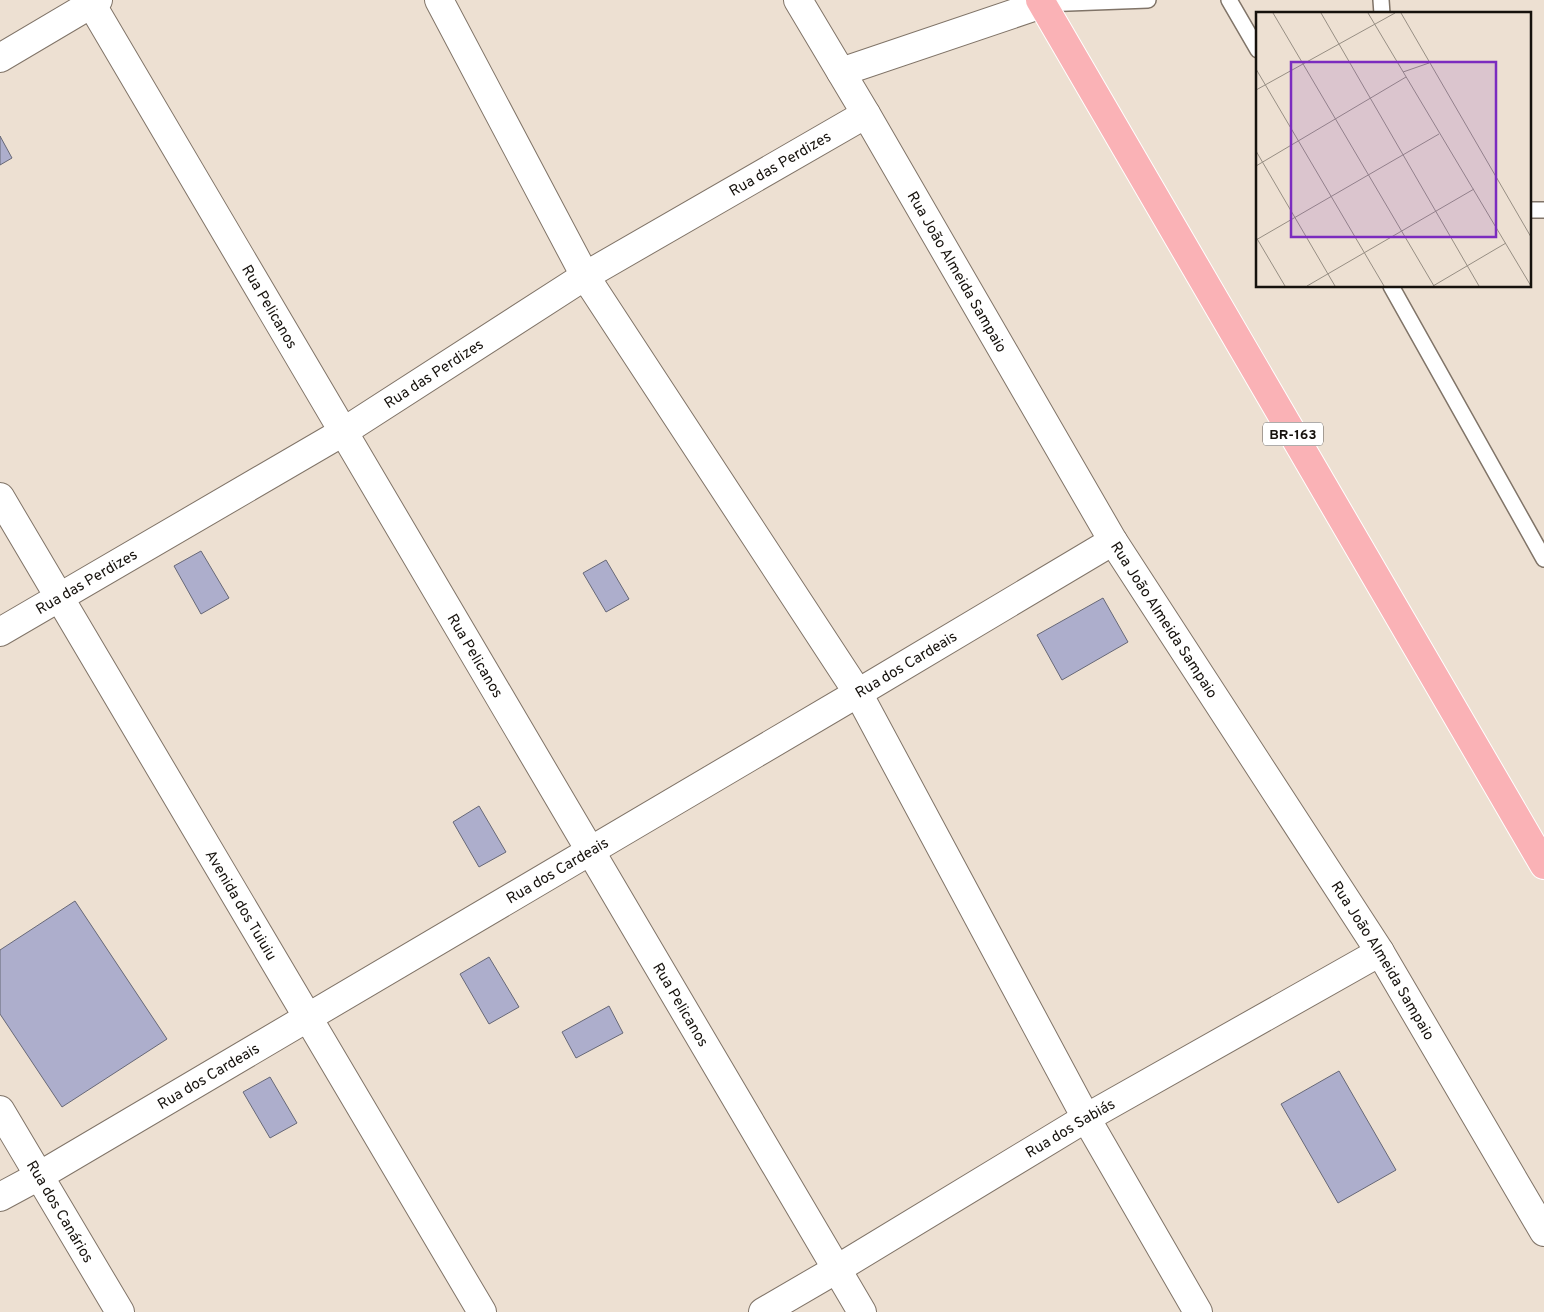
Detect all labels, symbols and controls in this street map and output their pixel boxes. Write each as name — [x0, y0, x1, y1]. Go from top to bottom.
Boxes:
inset map — [1256, 12, 1532, 288]
street label: Rua das Perdizes — [726, 128, 835, 202]
street label: Rua João Almeida Sampaio — [902, 189, 1010, 357]
street label: Rua Pelicanos — [236, 262, 301, 353]
street label: Rua das Perdizes — [381, 336, 488, 414]
road number: BR-163 — [1263, 422, 1323, 446]
street label: Rua João Almeida Sampaio — [1105, 539, 1221, 703]
street label: Rua das Perdizes — [33, 546, 141, 620]
street label: Rua Pelicanos — [442, 611, 506, 702]
street label: Rua dos Cardeais — [852, 628, 961, 703]
street label: Rua dos Cardeais — [504, 834, 613, 909]
street label: Avenida dos Tuiuiu — [200, 847, 280, 964]
street label: Rua João Almeida Sampaio — [1326, 878, 1438, 1044]
street label: Rua Pelicanos — [647, 960, 712, 1051]
street label: Rua dos Cardeais — [155, 1040, 264, 1115]
street label: Rua dos Sabiás — [1023, 1095, 1119, 1163]
street label: Rua dos Canários — [21, 1157, 97, 1267]

